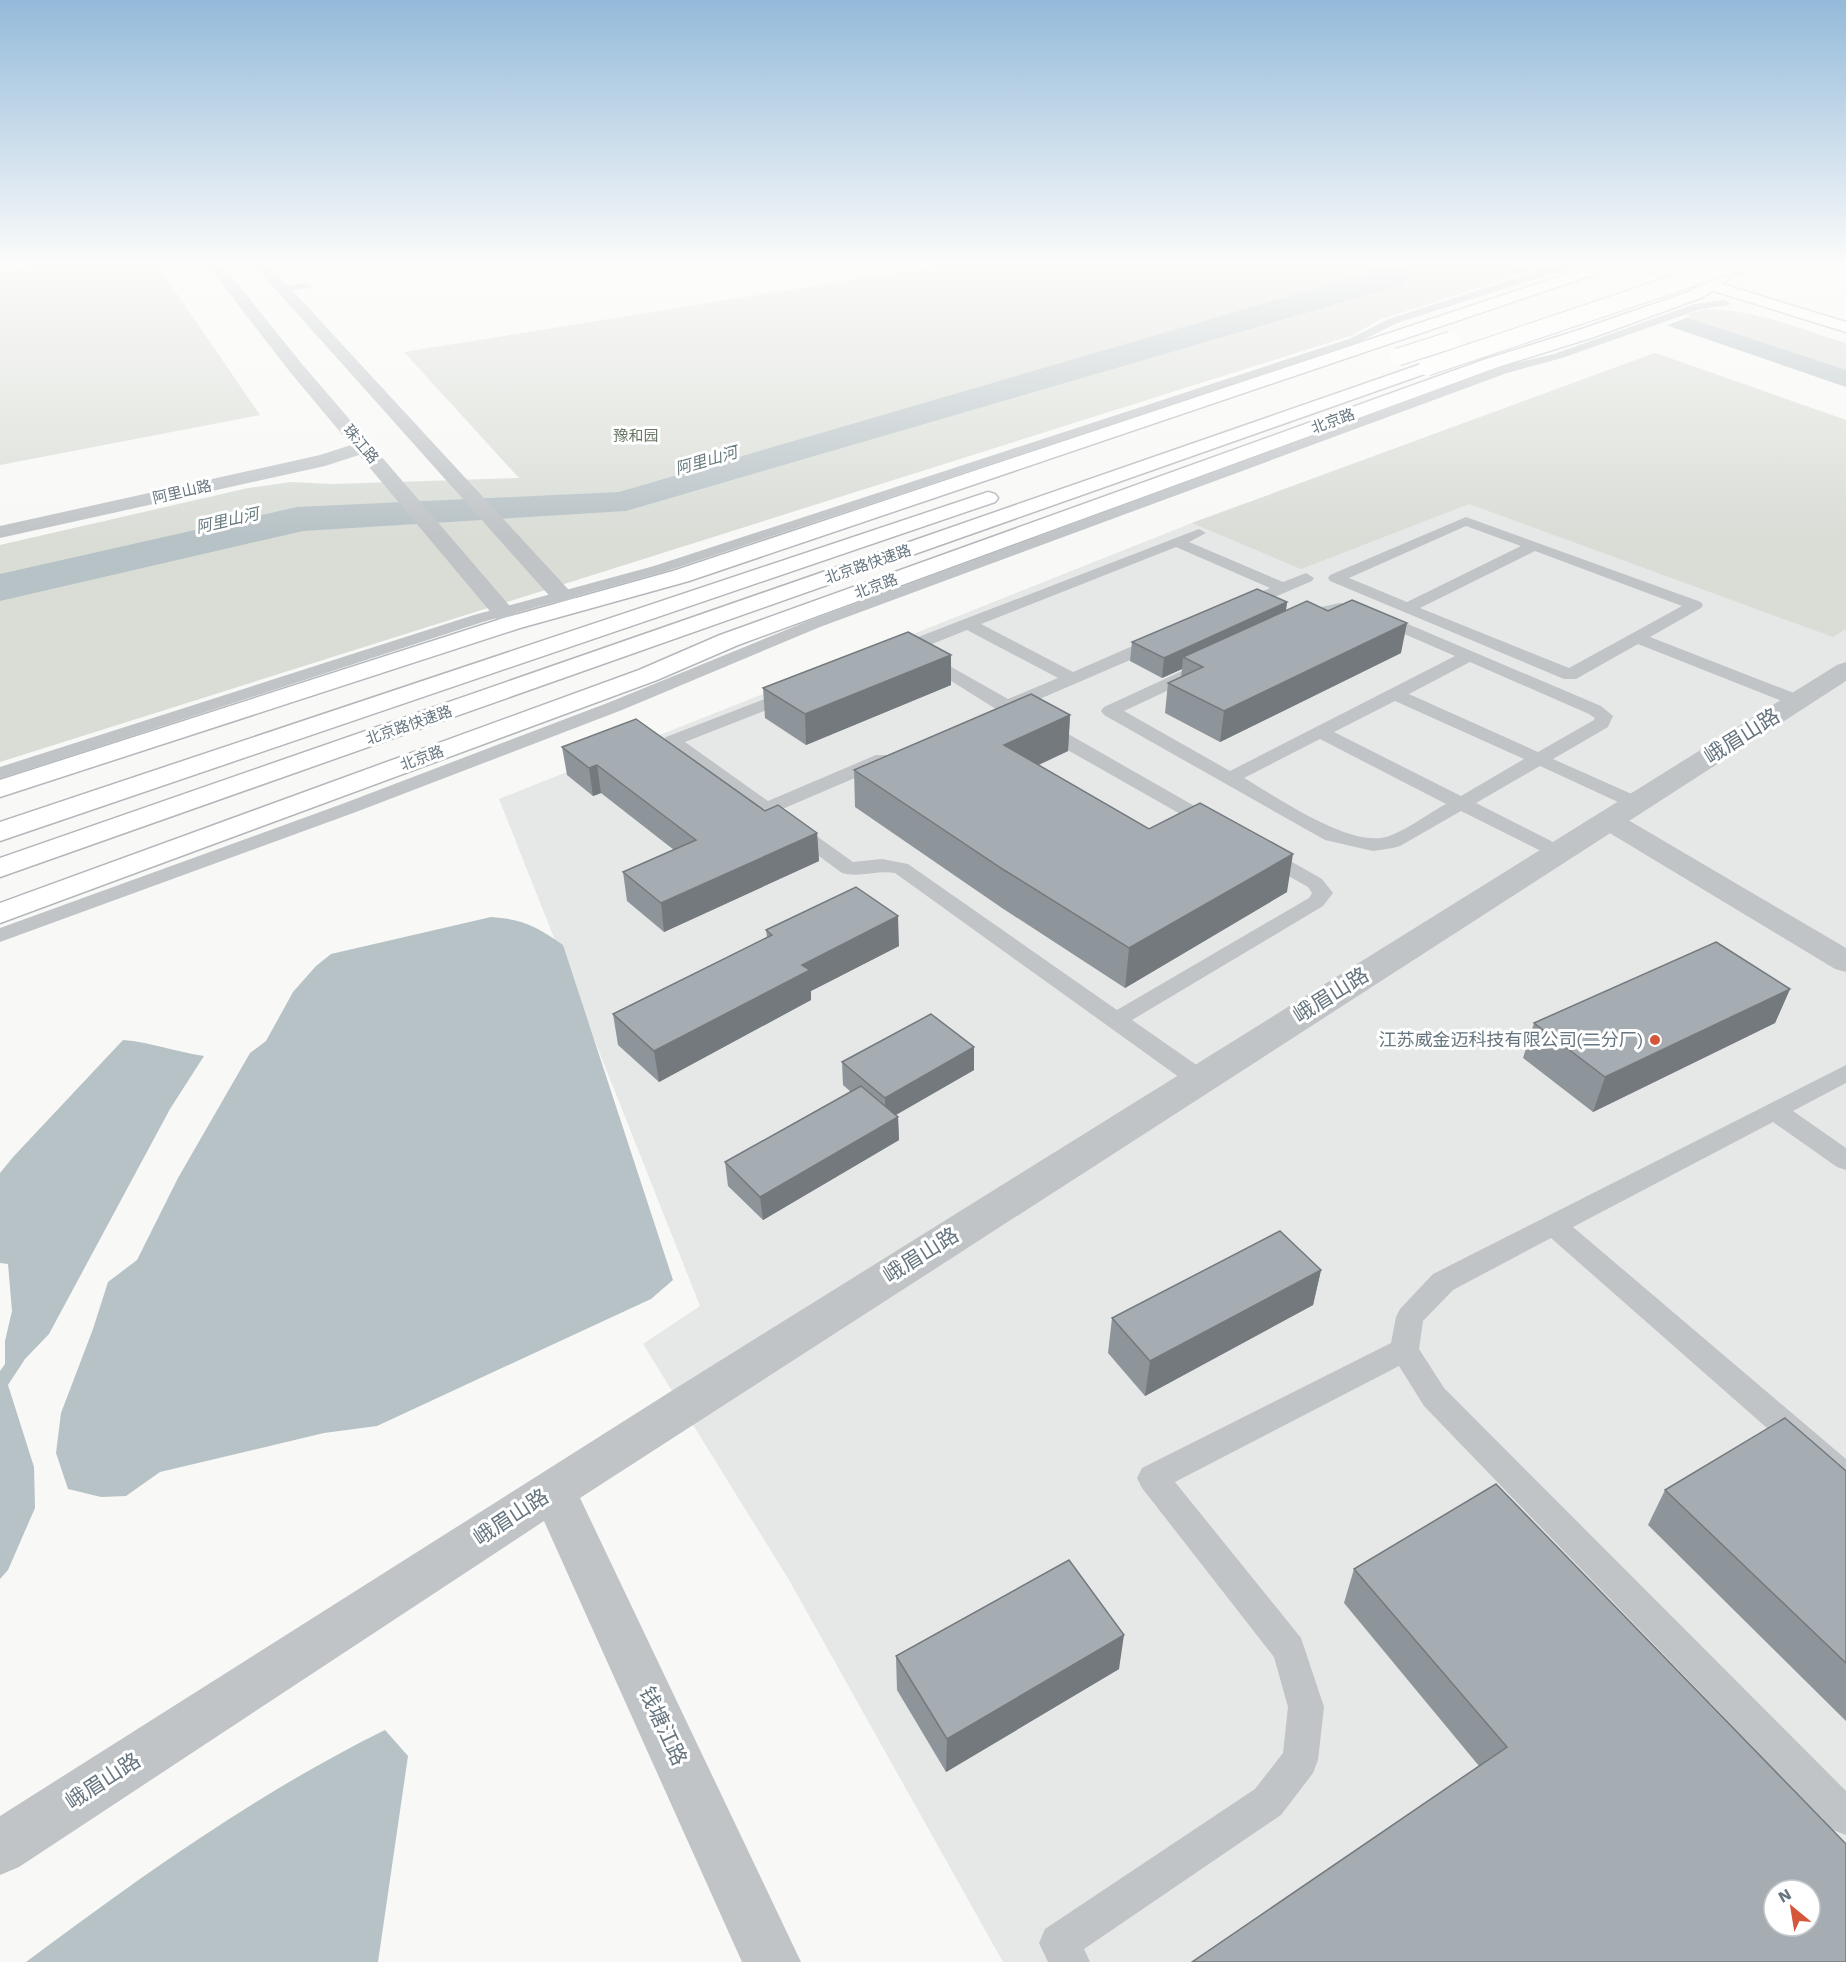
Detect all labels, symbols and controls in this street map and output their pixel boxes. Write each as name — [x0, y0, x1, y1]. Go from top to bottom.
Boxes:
street label: 北京路 — [1309, 405, 1357, 437]
street label: 珠江路 — [340, 421, 382, 467]
park label: 豫和园 — [613, 427, 659, 445]
water label: 阿里山河 — [673, 442, 742, 478]
street label: 阿里山路 — [151, 476, 213, 508]
water label: 阿里山河 — [194, 503, 263, 537]
street label: 北京路快速路 — [823, 541, 913, 587]
street label: 北京路 — [852, 570, 900, 602]
street label: 北京路快速路 — [364, 702, 454, 748]
street label: 峨眉山路 — [1699, 703, 1784, 768]
street label: 北京路 — [398, 742, 446, 774]
street label: 峨眉山路 — [1288, 962, 1373, 1027]
place label: 江苏威金迈科技有限公司(二分厂) — [1378, 1029, 1643, 1050]
marker: 江苏威金迈科技有限公司(二分厂) — [1648, 1033, 1662, 1047]
street label: 峨眉山路 — [878, 1222, 963, 1287]
street label: 峨眉山路 — [469, 1483, 553, 1550]
street label: 钱塘江路 — [634, 1682, 693, 1769]
street label: 峨眉山路 — [61, 1747, 145, 1814]
north arrow — [1762, 1878, 1822, 1938]
text: N — [1775, 1884, 1795, 1907]

